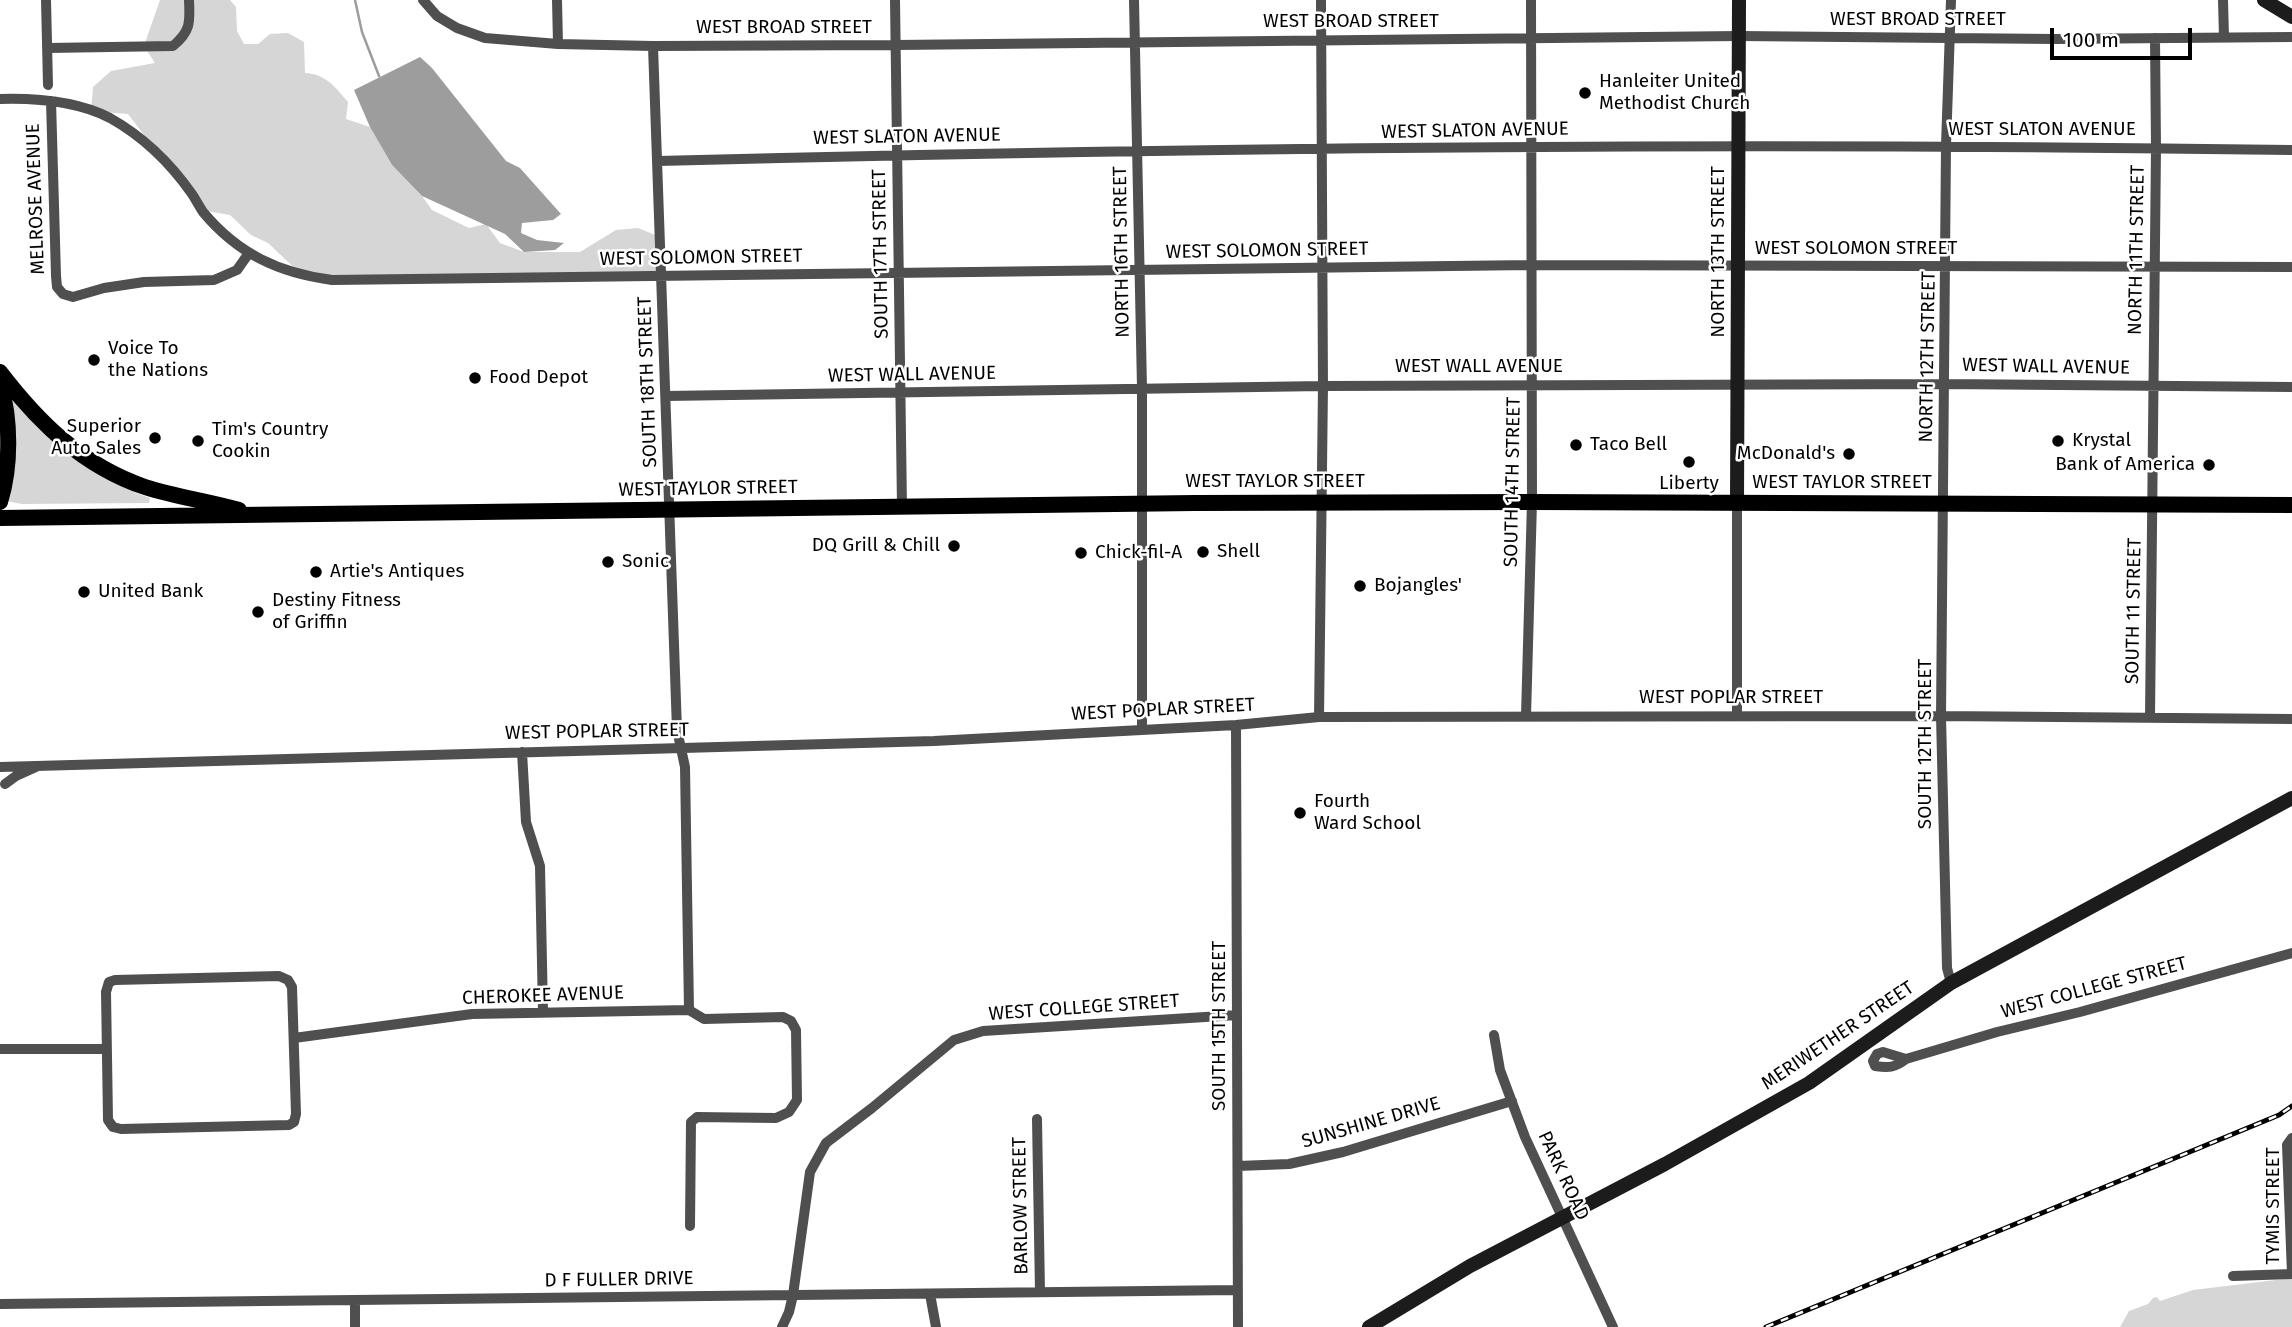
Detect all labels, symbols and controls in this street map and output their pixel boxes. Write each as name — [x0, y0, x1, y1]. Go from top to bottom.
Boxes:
street label: WEST BROAD STREET — [1830, 9, 2006, 31]
street label: WEST BROAD STREET — [1263, 11, 1439, 33]
scale bar — [2054, 14, 2196, 58]
street label: WEST BROAD STREET — [696, 17, 872, 39]
text: 100 m — [2063, 27, 2119, 53]
place label: Hanleiter United Methodist Church — [1599, 71, 1750, 115]
marker: Hanleiter United Methodist Church — [1577, 85, 1593, 101]
street label: WEST SLATON AVENUE — [1381, 118, 1569, 144]
street label: WEST SLATON AVENUE — [1948, 119, 2136, 141]
street label: MELROSE AVENUE — [22, 123, 50, 275]
street label: WEST SLATON AVENUE — [813, 124, 1001, 150]
street label: NORTH 11TH STREET — [2124, 165, 2150, 335]
street label: NORTH 16TH STREET — [1109, 166, 1135, 338]
street label: NORTH 13TH STREET — [1708, 166, 1730, 338]
street label: SOUTH 17TH STREET — [868, 169, 894, 339]
street label: WEST SOLOMON STREET — [1165, 238, 1369, 264]
street label: WEST SOLOMON STREET — [1755, 238, 1957, 260]
street label: WEST SOLOMON STREET — [599, 245, 803, 271]
street label: NORTH 12TH STREET — [1915, 271, 1941, 443]
street label: SOUTH 18TH STREET — [634, 296, 662, 468]
place label: Voice To the Nations — [108, 338, 208, 382]
marker: Voice To the Nations — [86, 352, 102, 368]
street label: WEST WALL AVENUE — [1962, 354, 2130, 380]
street label: WEST WALL AVENUE — [1395, 356, 1563, 378]
street label: WEST WALL AVENUE — [828, 362, 996, 388]
place label: Food Depot — [489, 367, 588, 389]
marker: Food Depot — [467, 370, 483, 386]
street label: SOUTH 14TH STREET — [1500, 397, 1526, 567]
place label: Superior Auto Sales — [51, 416, 141, 460]
place label: Tim's Country Cookin — [212, 419, 328, 463]
marker: Superior Auto Sales — [147, 430, 163, 446]
place label: Krystal — [2072, 430, 2131, 452]
marker: Tim's Country Cookin — [190, 433, 206, 449]
marker: Krystal — [2050, 433, 2066, 449]
place label: Taco Bell — [1590, 434, 1667, 456]
marker: Taco Bell — [1568, 437, 1584, 453]
place label: McDonald's — [1737, 443, 1835, 465]
marker: McDonald's — [1841, 446, 1857, 462]
marker: Liberty — [1681, 454, 1697, 470]
place label: Bank of America — [2055, 454, 2195, 476]
marker: Bank of America — [2201, 457, 2217, 473]
street label: WEST TAYLOR STREET — [1185, 471, 1365, 493]
street label: WEST TAYLOR STREET — [1752, 472, 1932, 494]
place label: Liberty — [1659, 473, 1719, 495]
street label: WEST TAYLOR STREET — [618, 476, 798, 502]
place label: DQ Grill & Chill — [812, 535, 940, 557]
marker: DQ Grill & Chill — [946, 538, 962, 554]
street label: SOUTH 11 STREET — [2121, 538, 2147, 684]
place label: Shell — [1217, 541, 1260, 563]
place label: Chick-fil-A — [1095, 542, 1182, 564]
marker: Shell — [1195, 544, 1211, 560]
marker: Chick-fil-A — [1073, 545, 1089, 561]
place label: Sonic — [622, 551, 669, 573]
marker: Sonic — [600, 554, 616, 570]
place label: Artie's Antiques — [330, 561, 464, 583]
marker: Artie's Antiques — [308, 564, 324, 580]
place label: Bojangles' — [1374, 575, 1462, 597]
marker: Bojangles' — [1352, 578, 1368, 594]
place label: United Bank — [98, 581, 203, 603]
marker: United Bank — [76, 584, 92, 600]
place label: Destiny Fitness of Griffin — [272, 590, 401, 634]
marker: Destiny Fitness of Griffin — [250, 604, 266, 620]
street label: SOUTH 12TH STREET — [1915, 659, 1937, 829]
street label: WEST POPLAR STREET — [1639, 687, 1823, 709]
street label: WEST POPLAR STREET — [1071, 694, 1255, 726]
street label: WEST POPLAR STREET — [505, 719, 689, 745]
place label: Fourth Ward School — [1314, 791, 1421, 835]
marker: Fourth Ward School — [1292, 805, 1308, 821]
street label: SOUTH 15TH STREET — [1209, 941, 1231, 1111]
street label: WEST COLLEGE STREET — [1999, 952, 2189, 1024]
street label: MERIWETHER STREET — [1758, 977, 1918, 1095]
street label: CHEROKEE AVENUE — [462, 982, 624, 1010]
street label: WEST COLLEGE STREET — [988, 990, 1180, 1026]
street label: SUNSHINE DRIVE — [1299, 1092, 1443, 1154]
street label: PARK ROAD — [1532, 1128, 1594, 1224]
street label: BARLOW STREET — [1008, 1137, 1034, 1275]
street label: TYMIS STREET — [2263, 1147, 2285, 1265]
street label: D F FULLER DRIVE — [544, 1267, 694, 1293]

